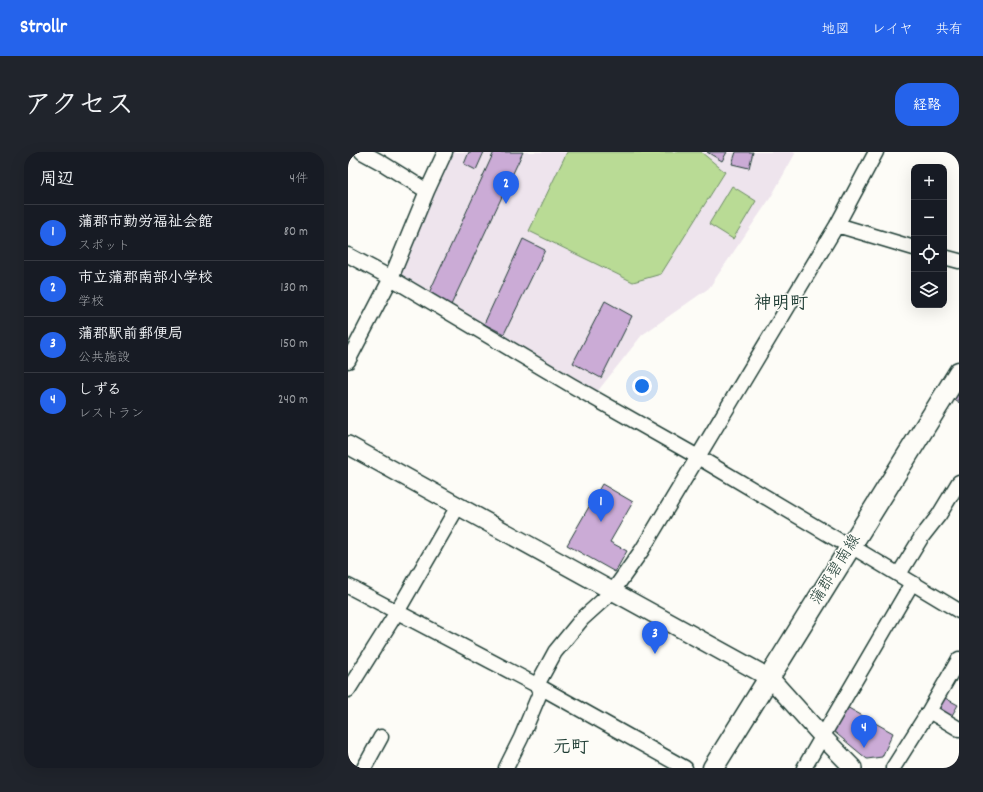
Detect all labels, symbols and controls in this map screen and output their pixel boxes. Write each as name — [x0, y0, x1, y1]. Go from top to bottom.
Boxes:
text: Strollr — [20, 15, 67, 42]
text: 地図 — [822, 20, 850, 40]
text: レイヤ — [872, 20, 913, 40]
text: 共有 — [935, 20, 963, 40]
button: 経路 — [895, 83, 959, 126]
text: アクセス — [24, 88, 134, 128]
map controls — [911, 164, 947, 308]
button: + — [911, 164, 947, 200]
text: 周辺 — [40, 169, 74, 193]
text: 4件 — [290, 170, 308, 189]
pin: 2 — [493, 171, 519, 204]
button: − — [911, 200, 947, 236]
text: 蒲郡市勤労福祉会館 — [78, 212, 213, 234]
text: 1 — [52, 223, 54, 242]
text: 80 m — [284, 223, 308, 242]
button: locate — [911, 236, 947, 272]
text: スポット — [78, 237, 130, 256]
text: 市立蒲郡南部小学校 — [78, 268, 213, 290]
button: layers — [911, 272, 947, 308]
text: 2 — [50, 279, 56, 298]
text: 130 m — [280, 279, 308, 298]
district label: 神明町 — [754, 292, 808, 317]
text: 学校 — [78, 293, 104, 312]
text: 蒲郡駅前郵便局 — [78, 324, 183, 346]
text: 3 — [50, 335, 56, 354]
text: 150 m — [280, 335, 308, 354]
text: 公共施設 — [78, 349, 130, 368]
your location — [632, 376, 652, 396]
text: しずる — [78, 380, 122, 402]
text: 4 — [50, 391, 56, 410]
text: 240 m — [278, 391, 308, 410]
text: レストラン — [78, 405, 144, 424]
pin: 1 — [588, 489, 614, 522]
street label: 蒲郡碧南線 — [805, 530, 867, 610]
pin: 3 — [642, 621, 668, 654]
pin: 4 — [851, 715, 877, 748]
district label: 元町 — [553, 736, 589, 761]

